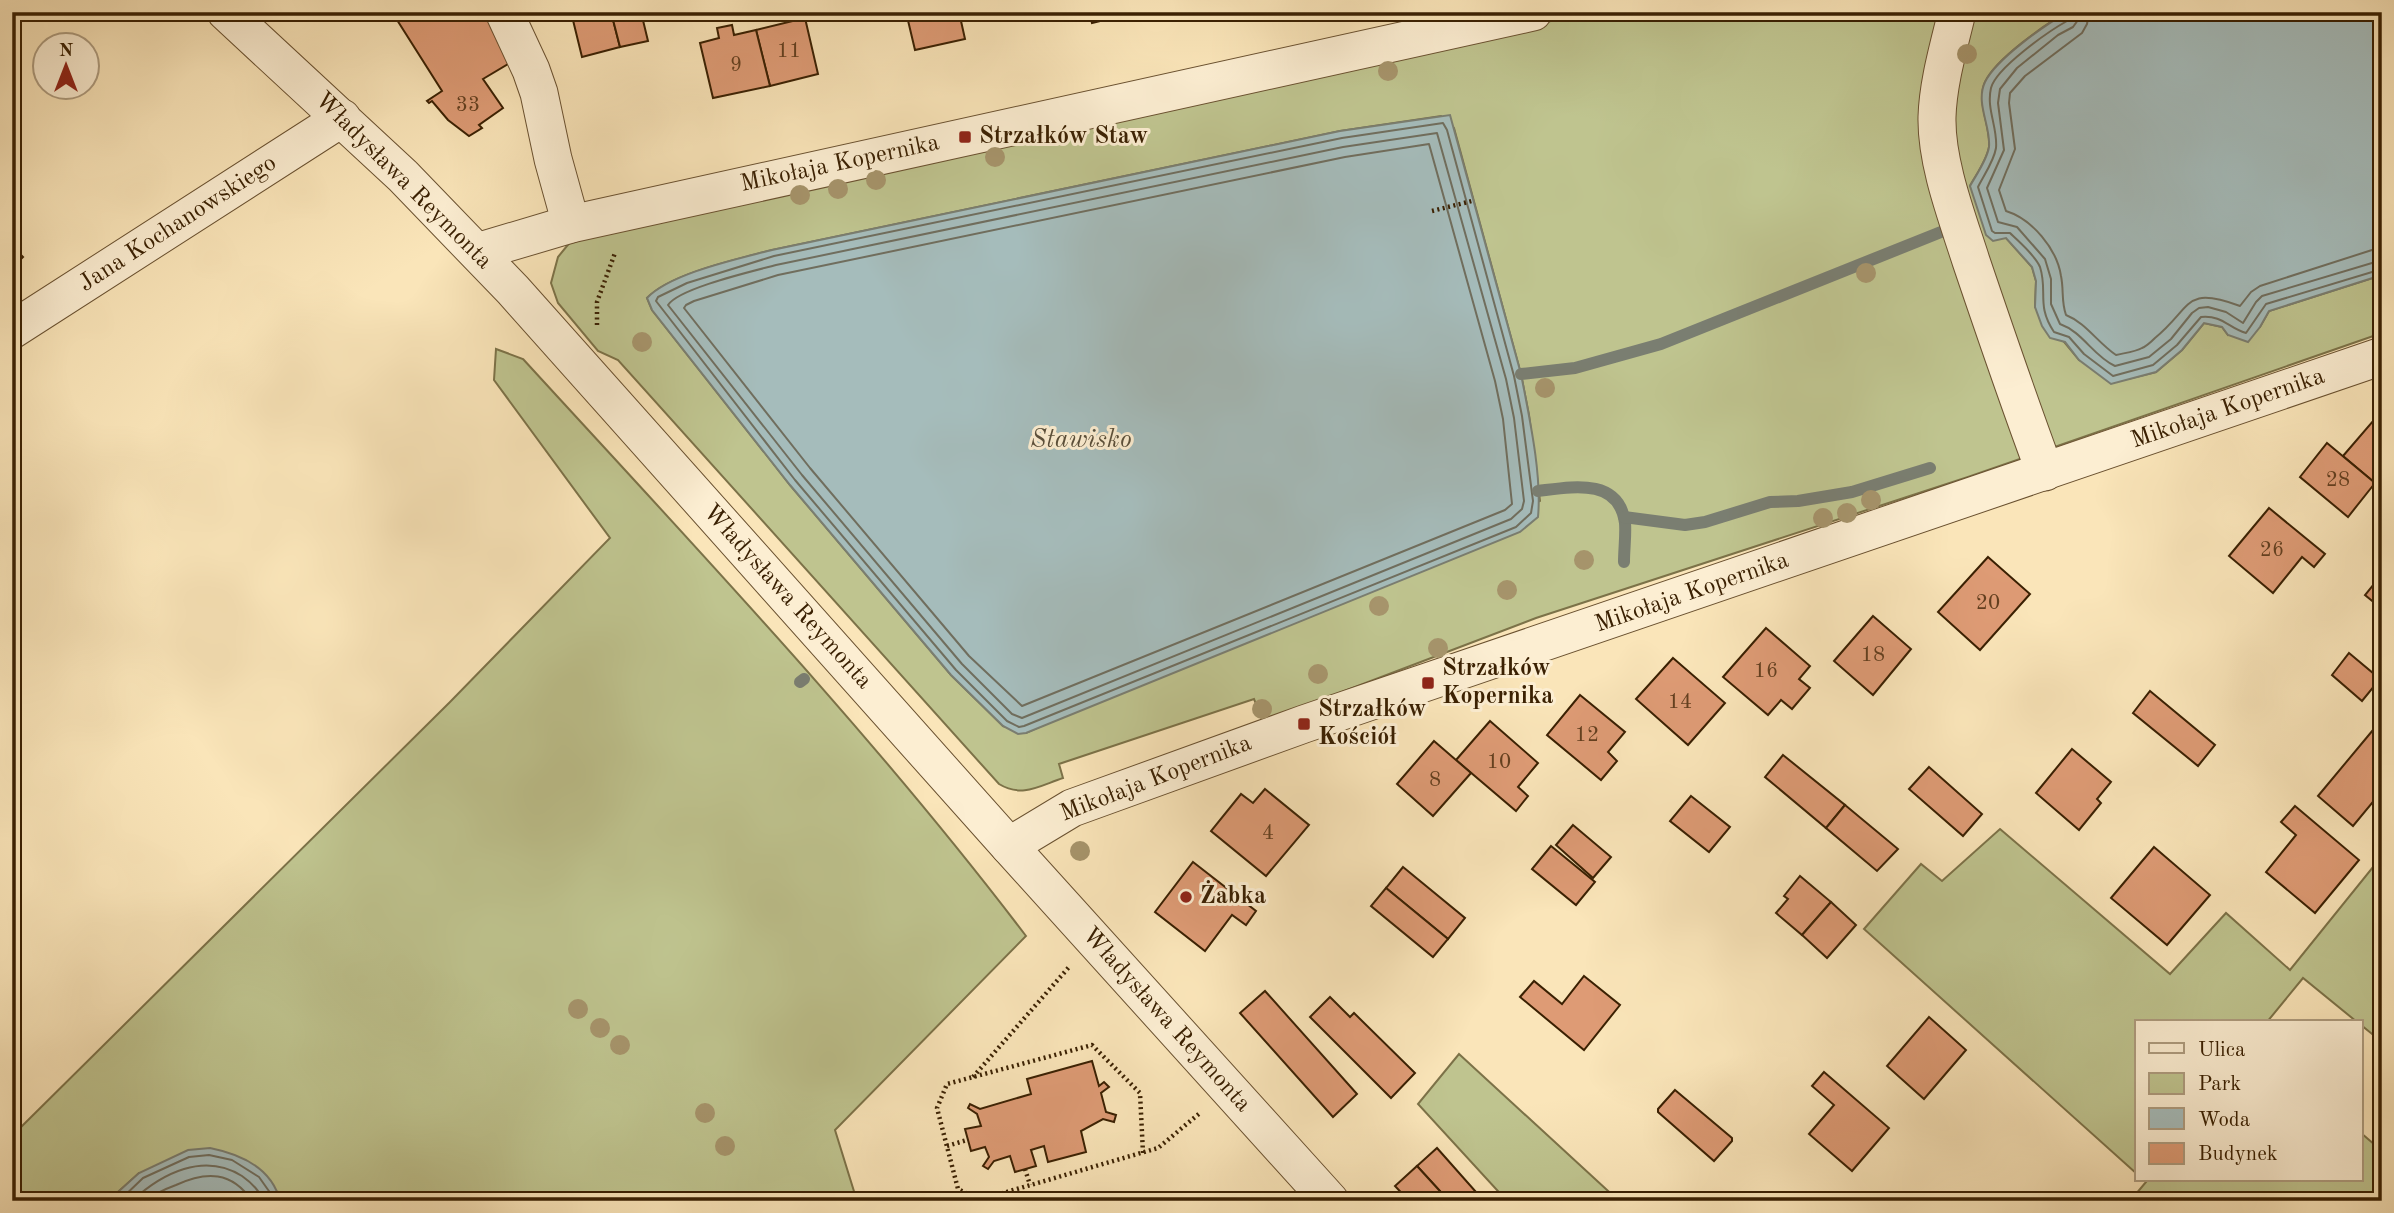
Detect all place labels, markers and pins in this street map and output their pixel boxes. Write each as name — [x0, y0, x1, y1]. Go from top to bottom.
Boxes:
place label: Strzałków Staw — [979, 125, 1148, 149]
marker: Strzałków Staw — [957, 129, 973, 145]
place label: Strzałków Kopernika — [1442, 657, 1553, 709]
marker: Strzałków Kopernika — [1420, 675, 1436, 691]
place label: Strzałków Kościół — [1318, 698, 1427, 750]
marker: Strzałków Kościół — [1296, 716, 1312, 732]
place label: Żabka — [1200, 880, 1266, 909]
marker: Żabka — [1178, 889, 1194, 905]

